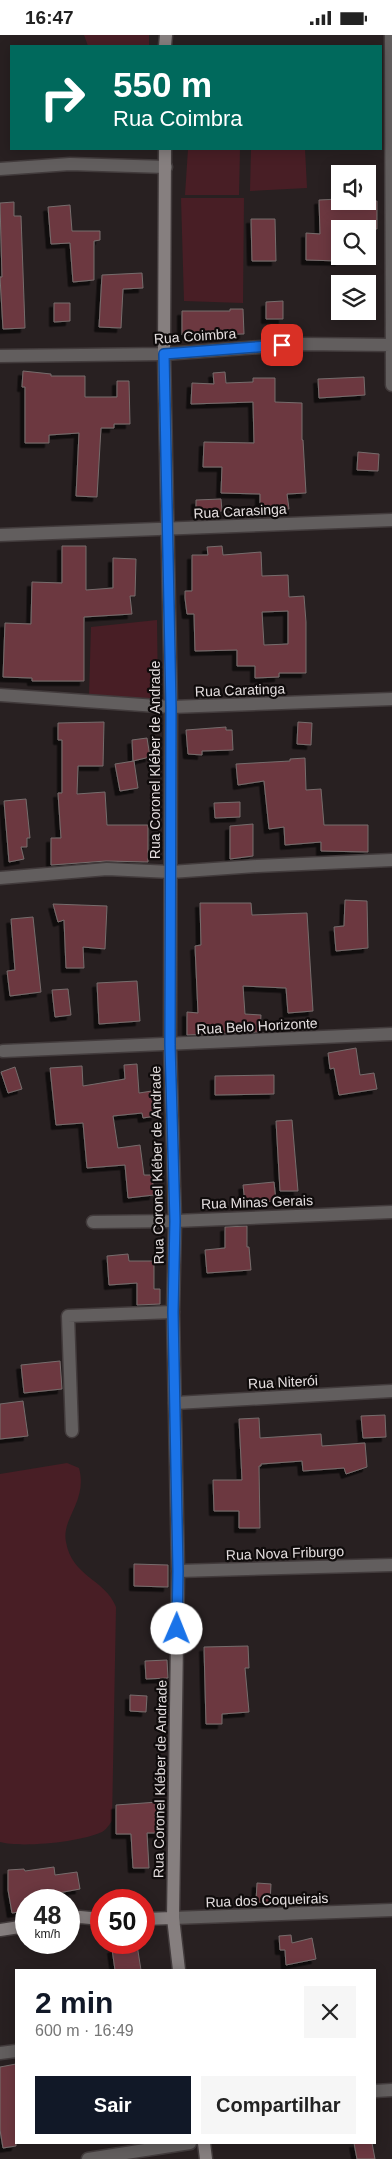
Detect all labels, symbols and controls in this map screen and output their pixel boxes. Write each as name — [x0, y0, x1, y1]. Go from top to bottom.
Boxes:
text: 16:47 — [25, 7, 74, 28]
icon: right — [30, 65, 95, 130]
text: 550 m — [113, 65, 212, 104]
text: Rua Coimbra — [113, 106, 243, 131]
map controls — [331, 165, 376, 320]
button: sound — [331, 165, 376, 210]
button: search — [331, 220, 376, 265]
button: layers — [331, 275, 376, 320]
pin — [261, 324, 303, 366]
street label: Rua Coimbra — [153, 325, 237, 347]
icon: arrive — [268, 331, 296, 359]
street label: Rua Carasinga — [193, 501, 287, 521]
street label: Rua Coronel Kléber de Andrade — [147, 661, 163, 859]
street label: Rua Caratinga — [195, 680, 286, 700]
street label: Rua Belo Horizonte — [196, 1015, 318, 1037]
street label: Rua Coronel Kléber de Andrade — [147, 1065, 167, 1264]
street label: Rua Minas Gerais — [201, 1192, 313, 1212]
street label: Rua Niterói — [248, 1372, 318, 1392]
street label: Rua Nova Friburgo — [226, 1543, 345, 1563]
position arrow — [150, 1602, 202, 1654]
street label: Rua Coronel Kléber de Andrade — [150, 1679, 170, 1878]
speed limit sign: 50 — [90, 1889, 155, 1954]
street label: Rua dos Coqueirais — [205, 1890, 329, 1910]
text: 48 — [34, 1901, 61, 1929]
text: km/h — [34, 1927, 61, 1941]
text: 2 min — [35, 1986, 113, 2019]
button: close — [304, 1986, 356, 2038]
text: 600 m · 16:49 — [35, 2022, 134, 2039]
button: Sair — [35, 2076, 191, 2134]
button: Compartilhar — [201, 2076, 356, 2134]

